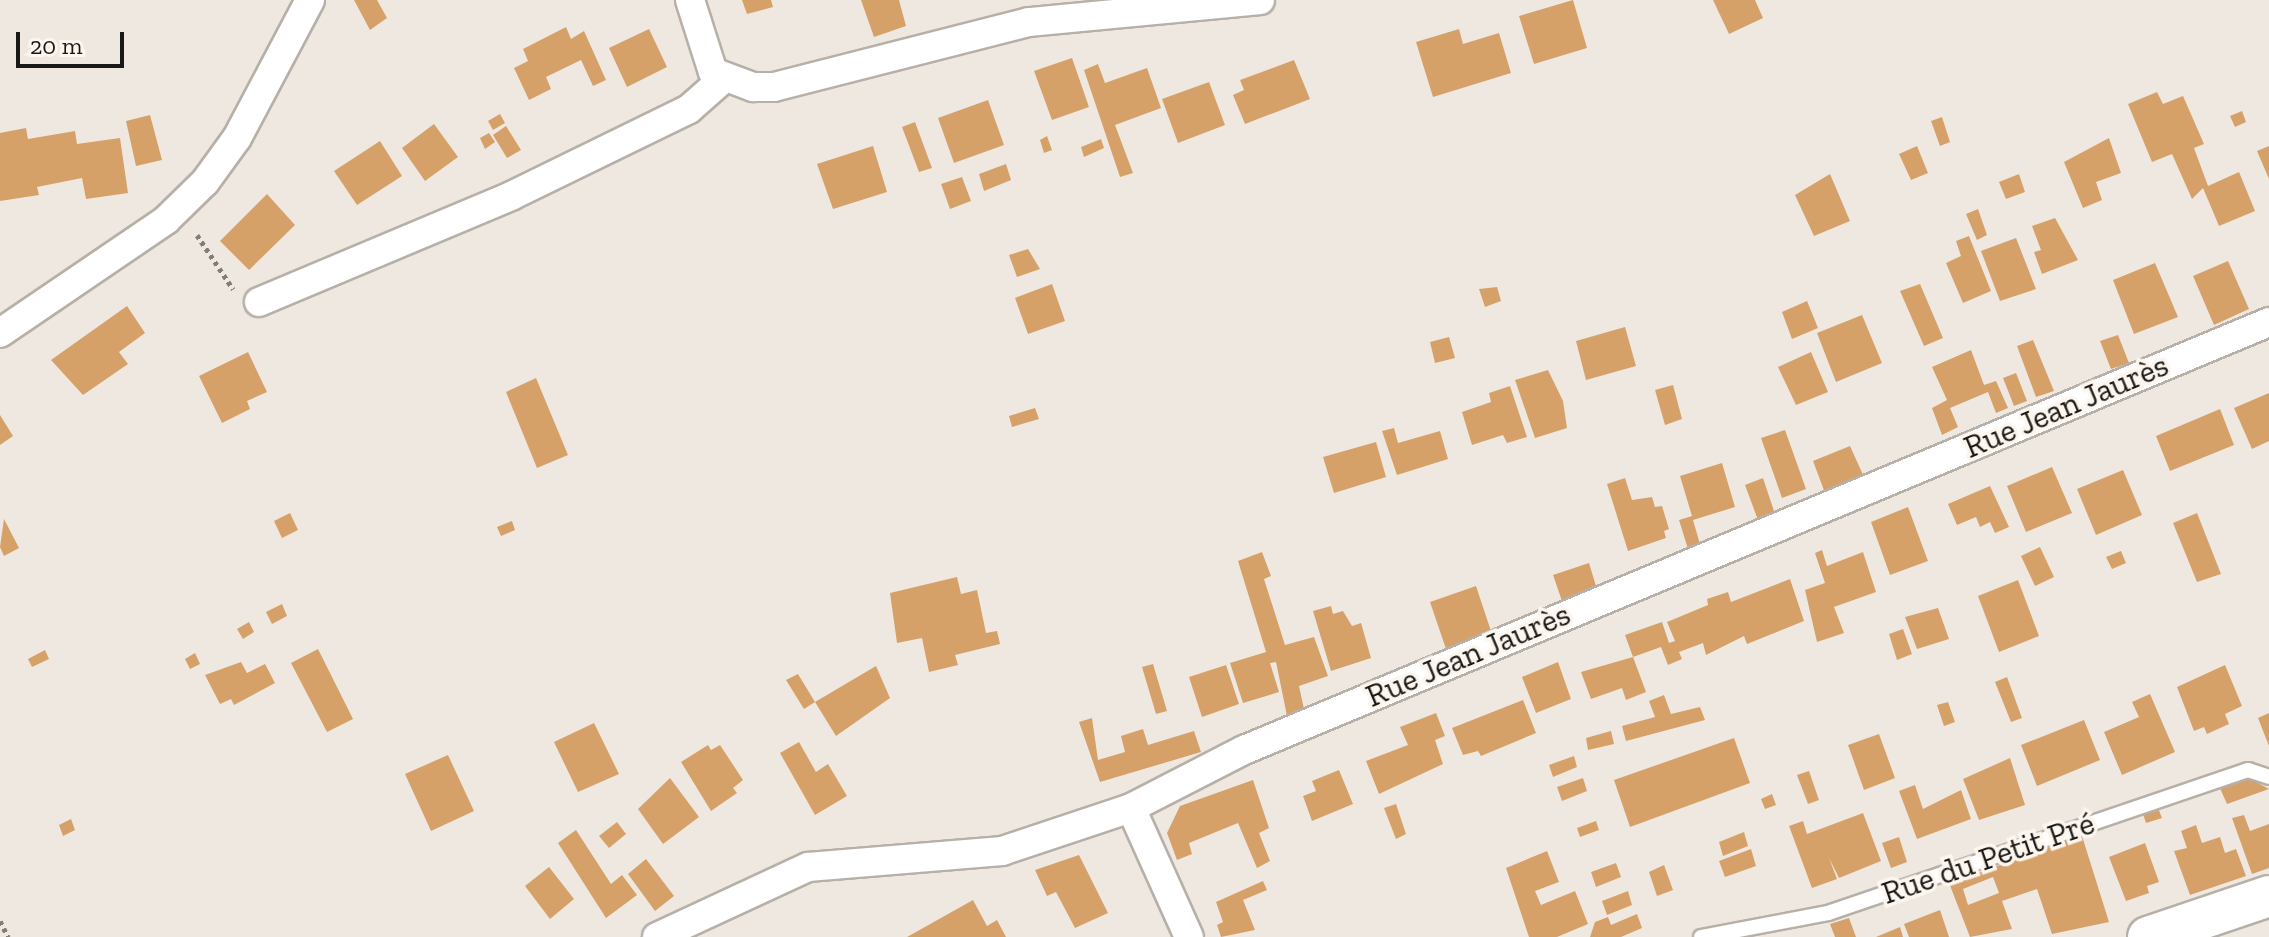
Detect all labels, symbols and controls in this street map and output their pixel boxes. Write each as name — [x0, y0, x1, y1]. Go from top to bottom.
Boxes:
scale bar — [20, 16, 128, 66]
text: 20 m — [30, 31, 82, 60]
street label: Rue Jean Jaurès — [1957, 345, 2175, 467]
street label: Rue Jean Jaurès — [1359, 594, 1577, 716]
street label: Rue du Petit Pré — [1877, 804, 2099, 912]

